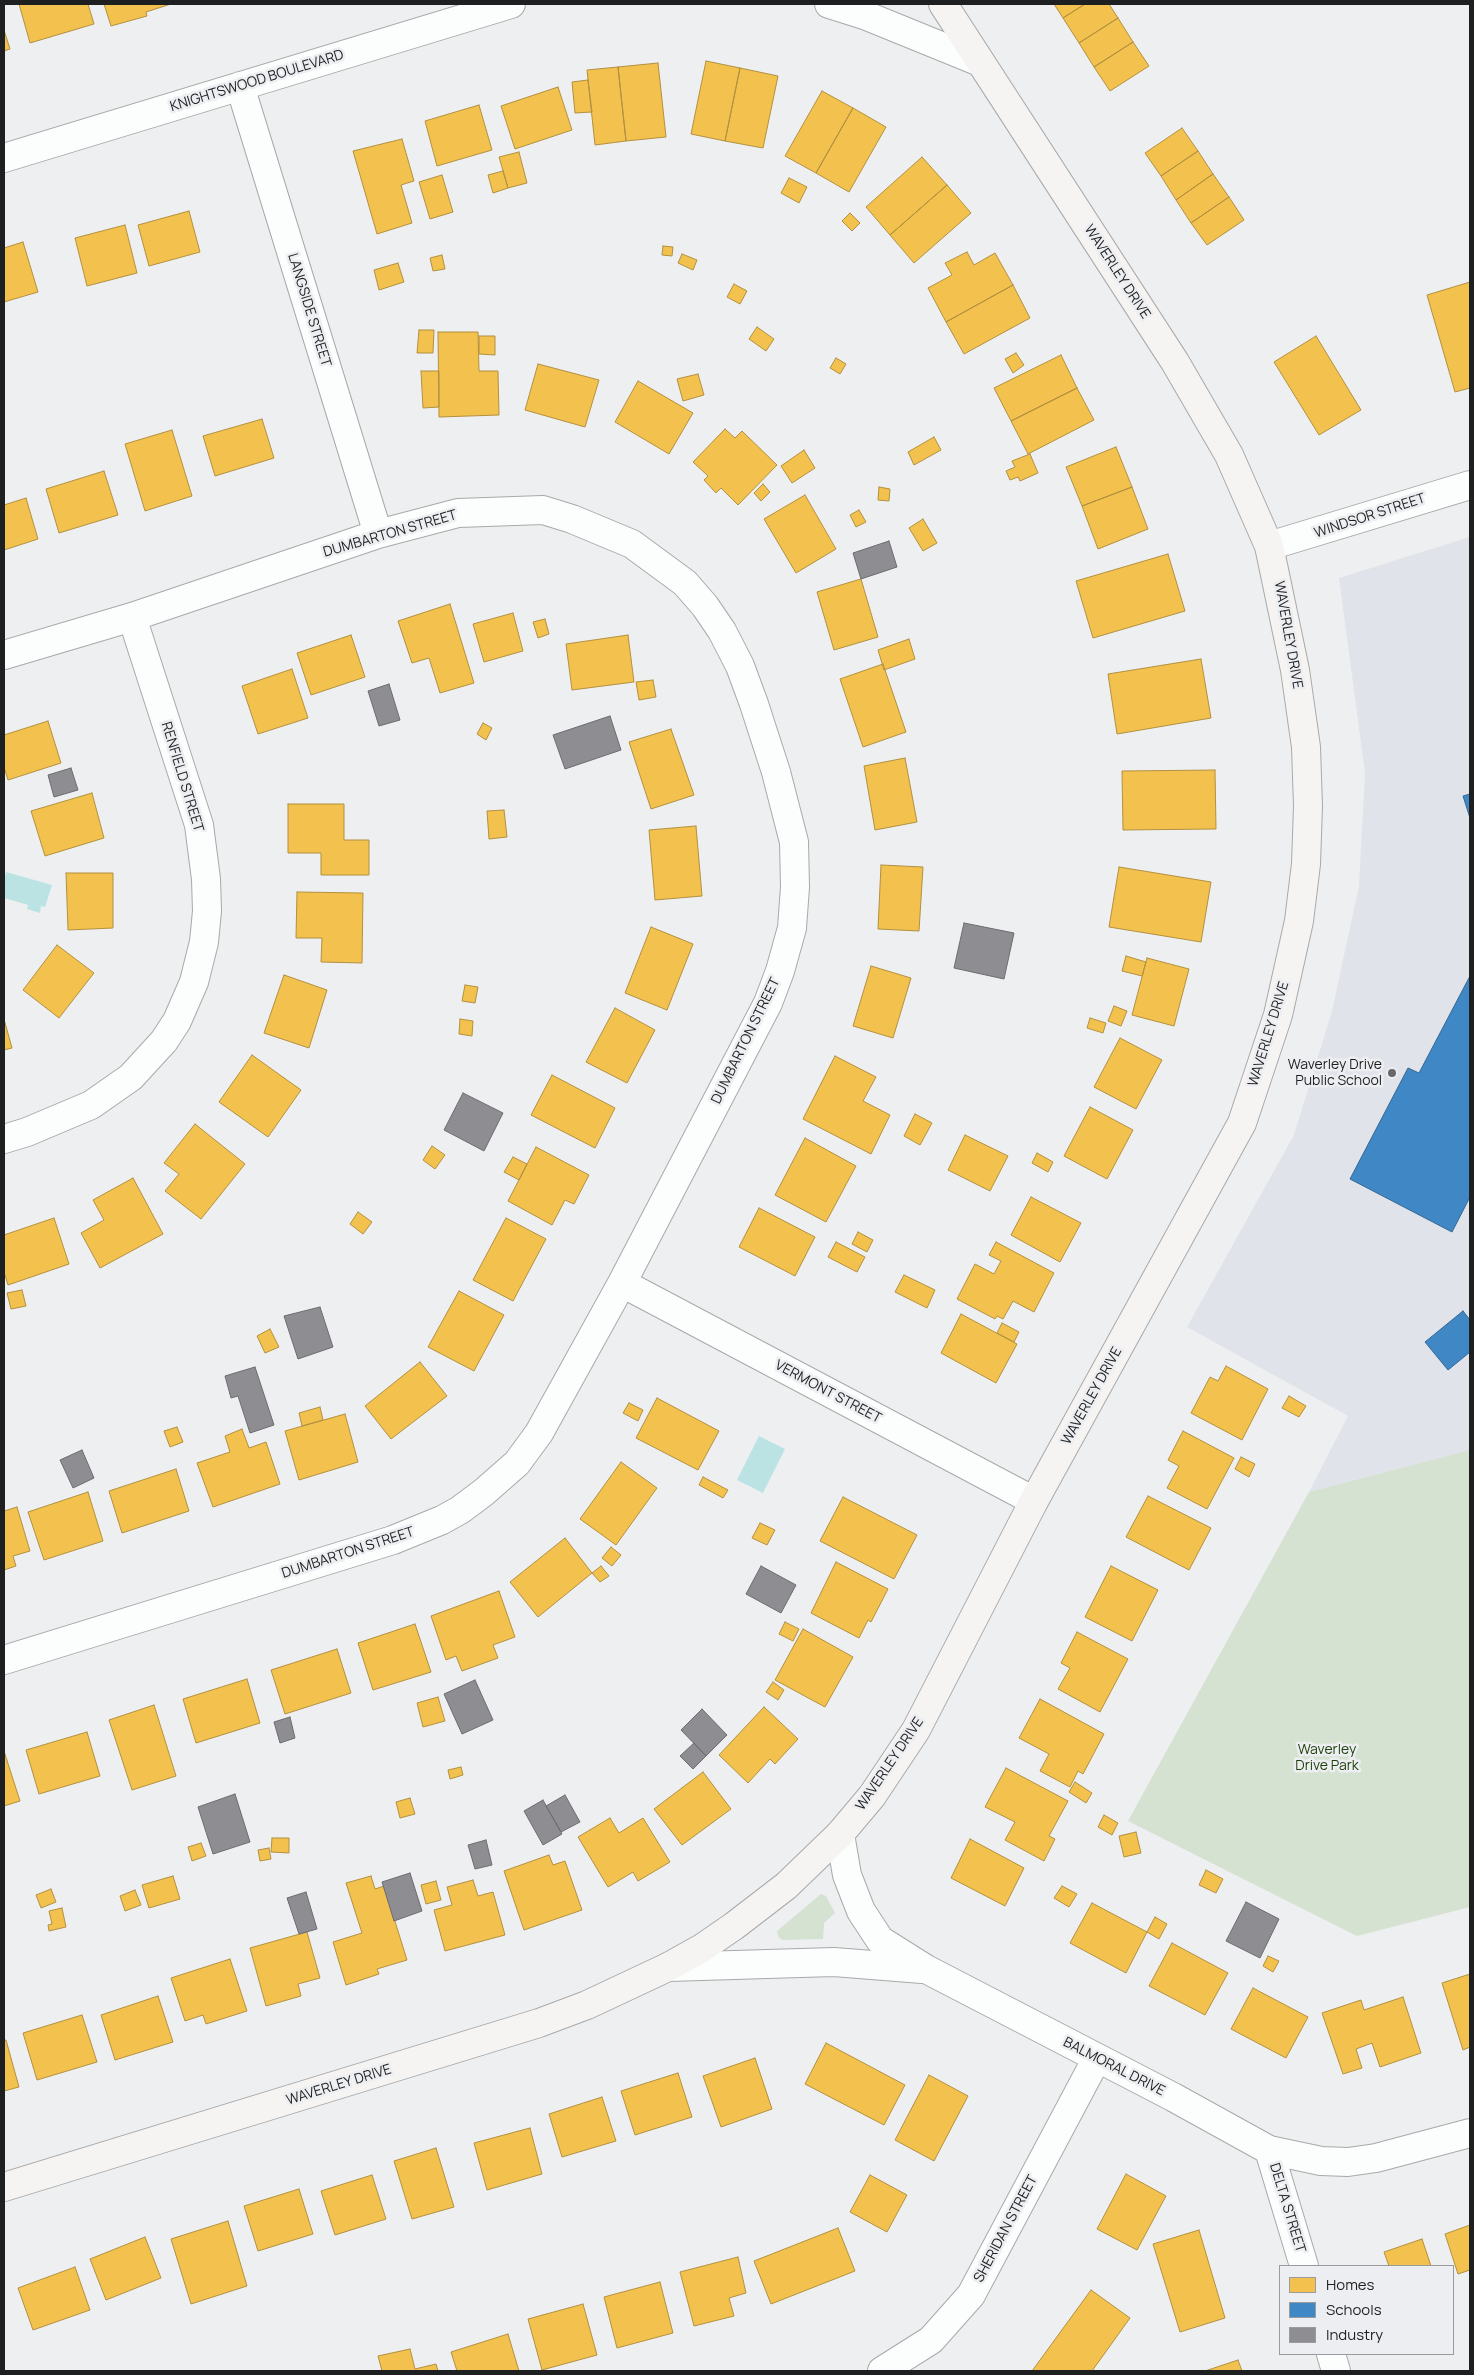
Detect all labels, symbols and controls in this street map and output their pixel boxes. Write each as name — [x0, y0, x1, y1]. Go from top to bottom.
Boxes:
street label: KNIGHTSWOOD BOULEVARD — [168, 47, 346, 115]
street label: WAVERLEY DRIVE — [1080, 222, 1154, 322]
street label: LANGSIDE STREET — [284, 251, 334, 369]
street label: WINDSOR STREET — [1312, 490, 1428, 542]
street label: DUMBARTON STREET — [321, 507, 459, 561]
street label: WAVERLEY DRIVE — [1270, 580, 1306, 690]
street label: RENFIELD STREET — [157, 720, 207, 834]
street label: DUMBARTON STREET — [708, 975, 784, 1107]
street label: WAVERLEY DRIVE — [1245, 979, 1293, 1089]
place label: Waverley Drive Public School — [1288, 1057, 1382, 1090]
marker: Waverley Drive Public School — [1386, 1067, 1398, 1079]
street label: WAVERLEY DRIVE — [1058, 1344, 1126, 1448]
street label: VERMONT STREET — [772, 1357, 884, 1427]
street label: DUMBARTON STREET — [280, 1524, 416, 1582]
street label: WAVERLEY DRIVE — [853, 1714, 927, 1814]
park label: Waverley Drive Park — [1295, 1742, 1359, 1774]
street label: BALMORAL DRIVE — [1060, 2034, 1168, 2100]
street label: WAVERLEY DRIVE — [284, 2061, 394, 2109]
street label: DELTA STREET — [1265, 2161, 1309, 2255]
street label: SHERIDAN STREET — [971, 2173, 1041, 2285]
legend — [1279, 2265, 1454, 2355]
text: Homes — [1326, 2274, 1374, 2295]
text: Schools — [1326, 2299, 1382, 2320]
text: Industry — [1326, 2324, 1383, 2345]

